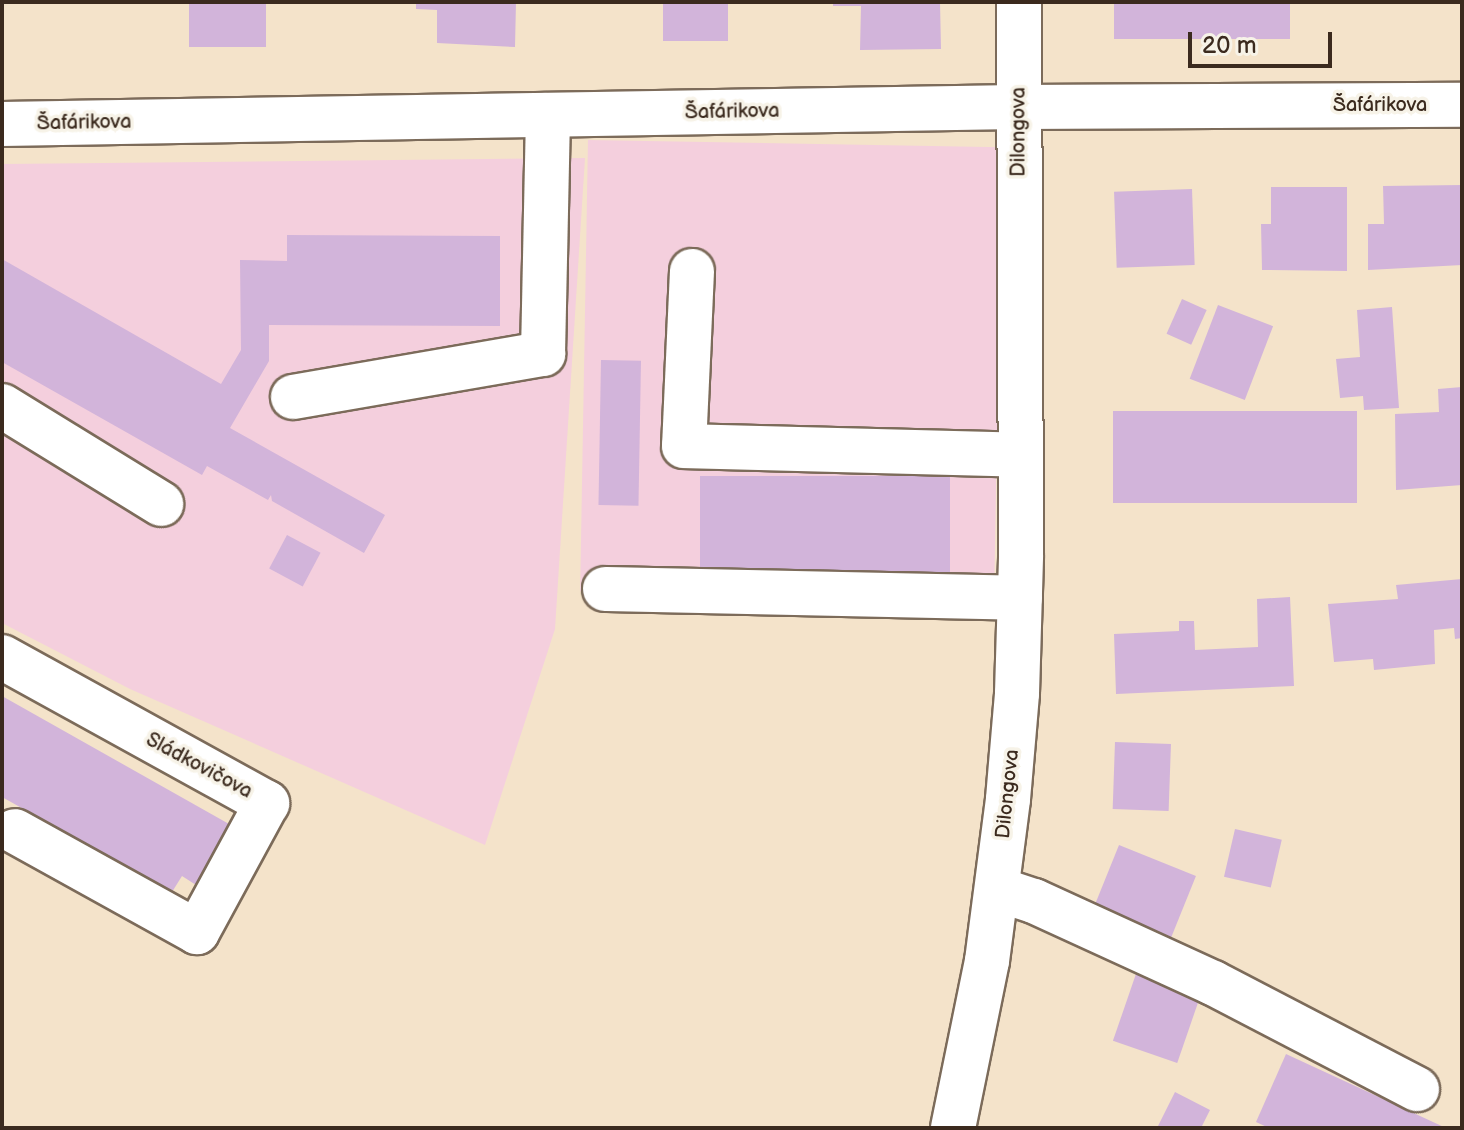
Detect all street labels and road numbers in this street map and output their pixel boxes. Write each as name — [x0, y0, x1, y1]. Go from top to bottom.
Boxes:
street label: Dilongova — [1007, 87, 1031, 177]
street label: Šafárikova — [1333, 93, 1427, 117]
street label: Šafárikova — [684, 99, 780, 125]
street label: Šafárikova — [36, 110, 132, 136]
street label: Sládkovičova — [142, 728, 256, 804]
street label: Dilongova — [991, 748, 1025, 840]

